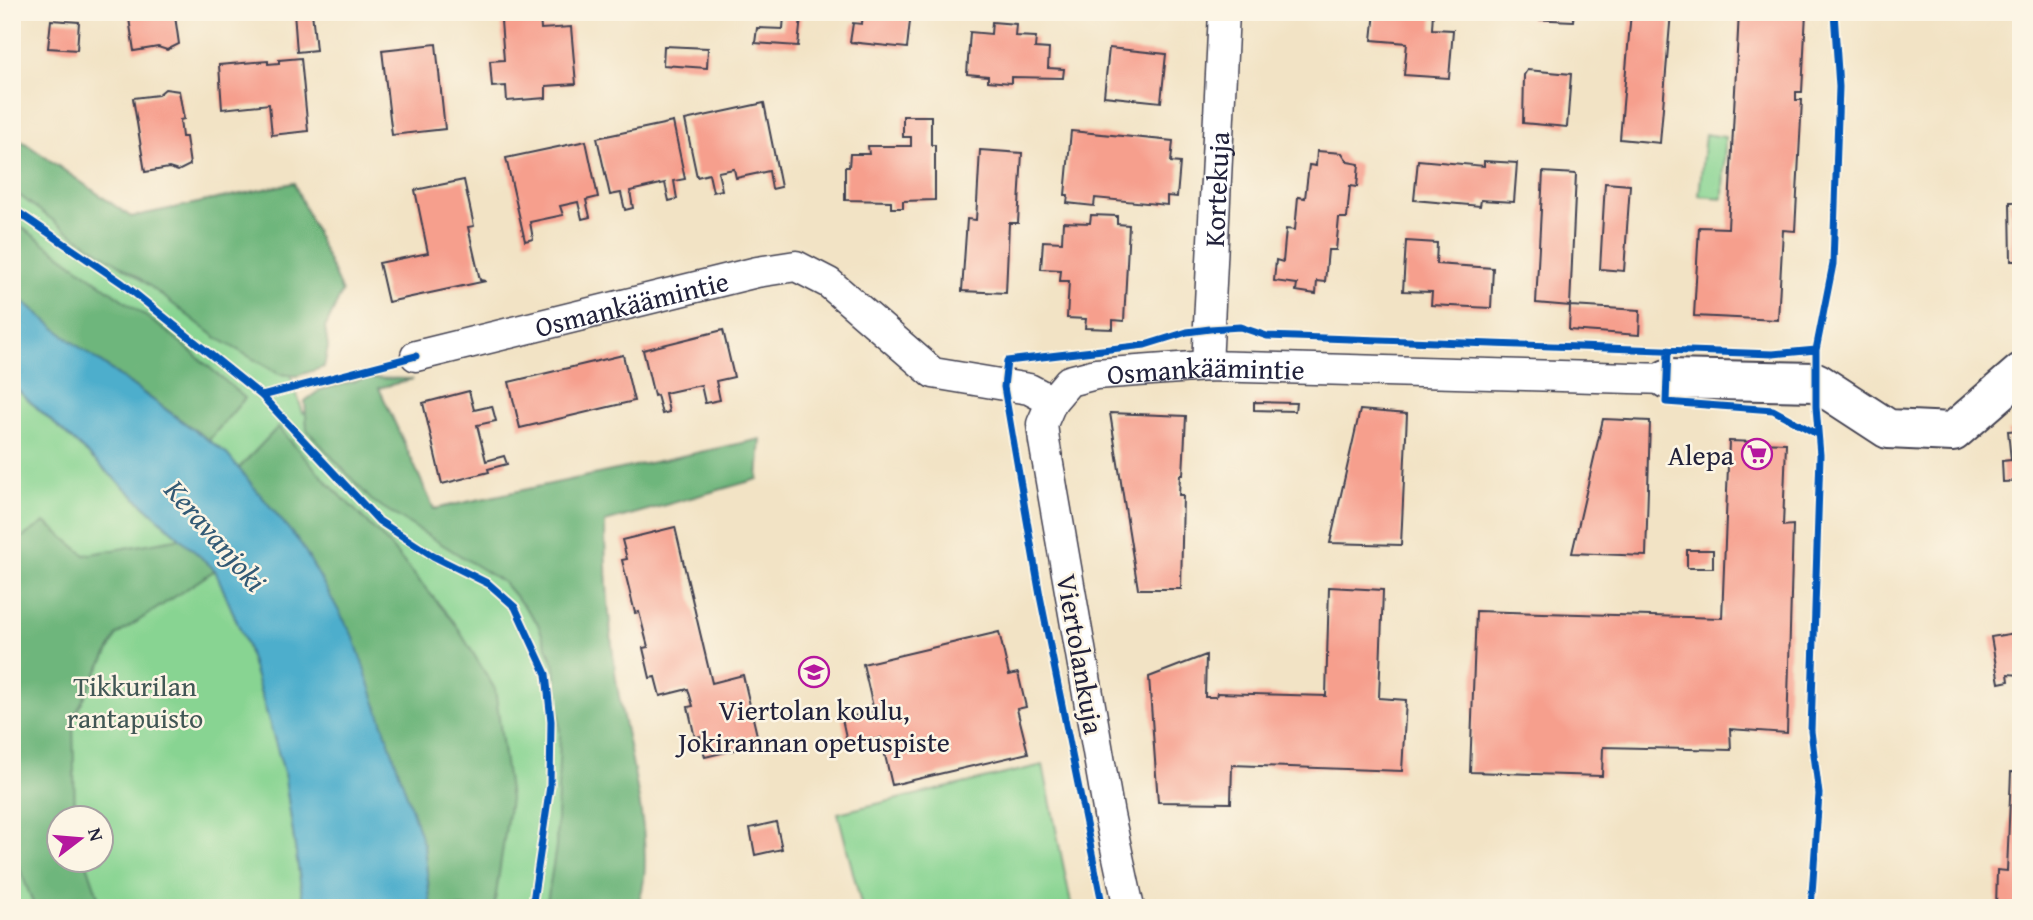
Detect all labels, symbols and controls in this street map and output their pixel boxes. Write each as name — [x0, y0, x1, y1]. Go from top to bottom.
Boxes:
street label: Kortekuja — [1192, 130, 1239, 248]
street label: Osmankäämintie — [530, 259, 733, 346]
street label: Osmankäämintie — [1105, 345, 1305, 394]
place label: Alepa — [1668, 434, 1735, 475]
supermarket icon: Alepa — [1740, 437, 1774, 471]
water label: Keravanjoki — [154, 468, 278, 601]
street label: Viertolankuja — [1047, 571, 1115, 738]
school or university icon: Viertolan koulu, Jokirannan opetuspiste — [797, 655, 831, 689]
park label: Tikkurilan rantapuisto — [67, 665, 203, 738]
place label: Viertolan koulu, Jokirannan opetuspiste — [675, 689, 950, 762]
north arrow — [46, 804, 116, 874]
text: N — [81, 824, 112, 845]

